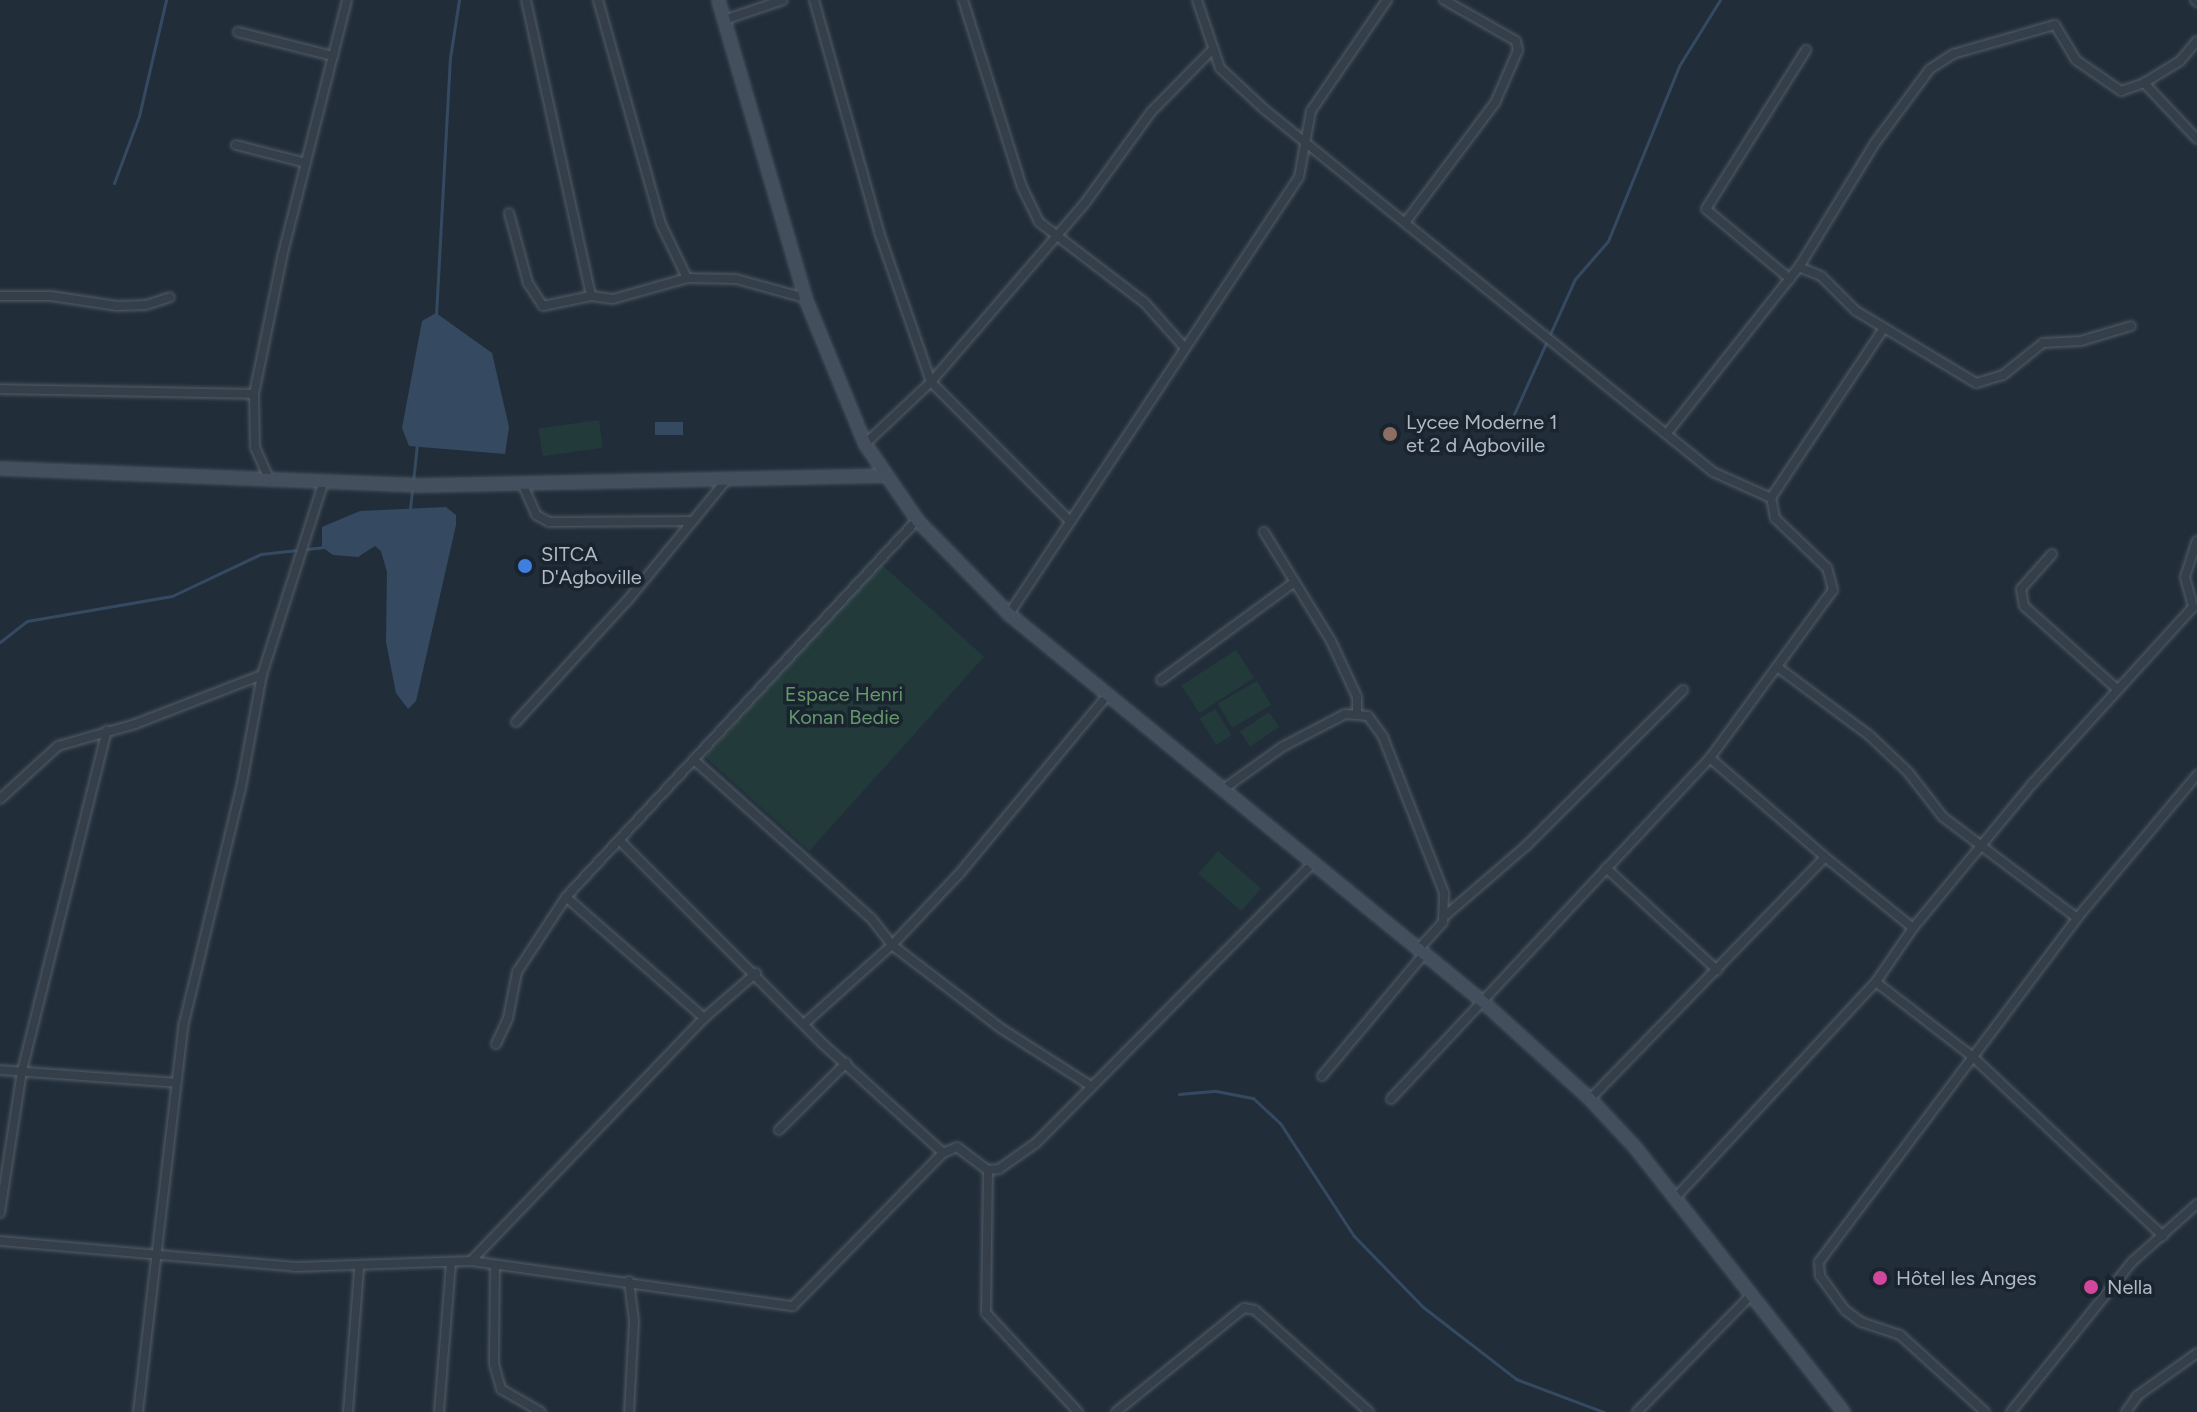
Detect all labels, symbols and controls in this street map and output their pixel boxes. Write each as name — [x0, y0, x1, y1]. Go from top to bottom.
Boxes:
place label: Lycee Moderne 1 et 2 d Agboville — [1406, 410, 1557, 457]
marker: Lycee Moderne 1 et 2 d Agboville — [1381, 425, 1399, 443]
place label: SITCA D'Agboville — [541, 542, 642, 589]
marker: SITCA D'Agboville — [516, 557, 534, 575]
park label: Espace Henri Konan Bedie — [785, 683, 903, 730]
place label: Hôtel les Anges — [1896, 1266, 2037, 1290]
marker: Hôtel les Anges — [1871, 1269, 1889, 1287]
place label: Nella — [2107, 1275, 2152, 1299]
marker: Nella — [2082, 1278, 2100, 1296]

